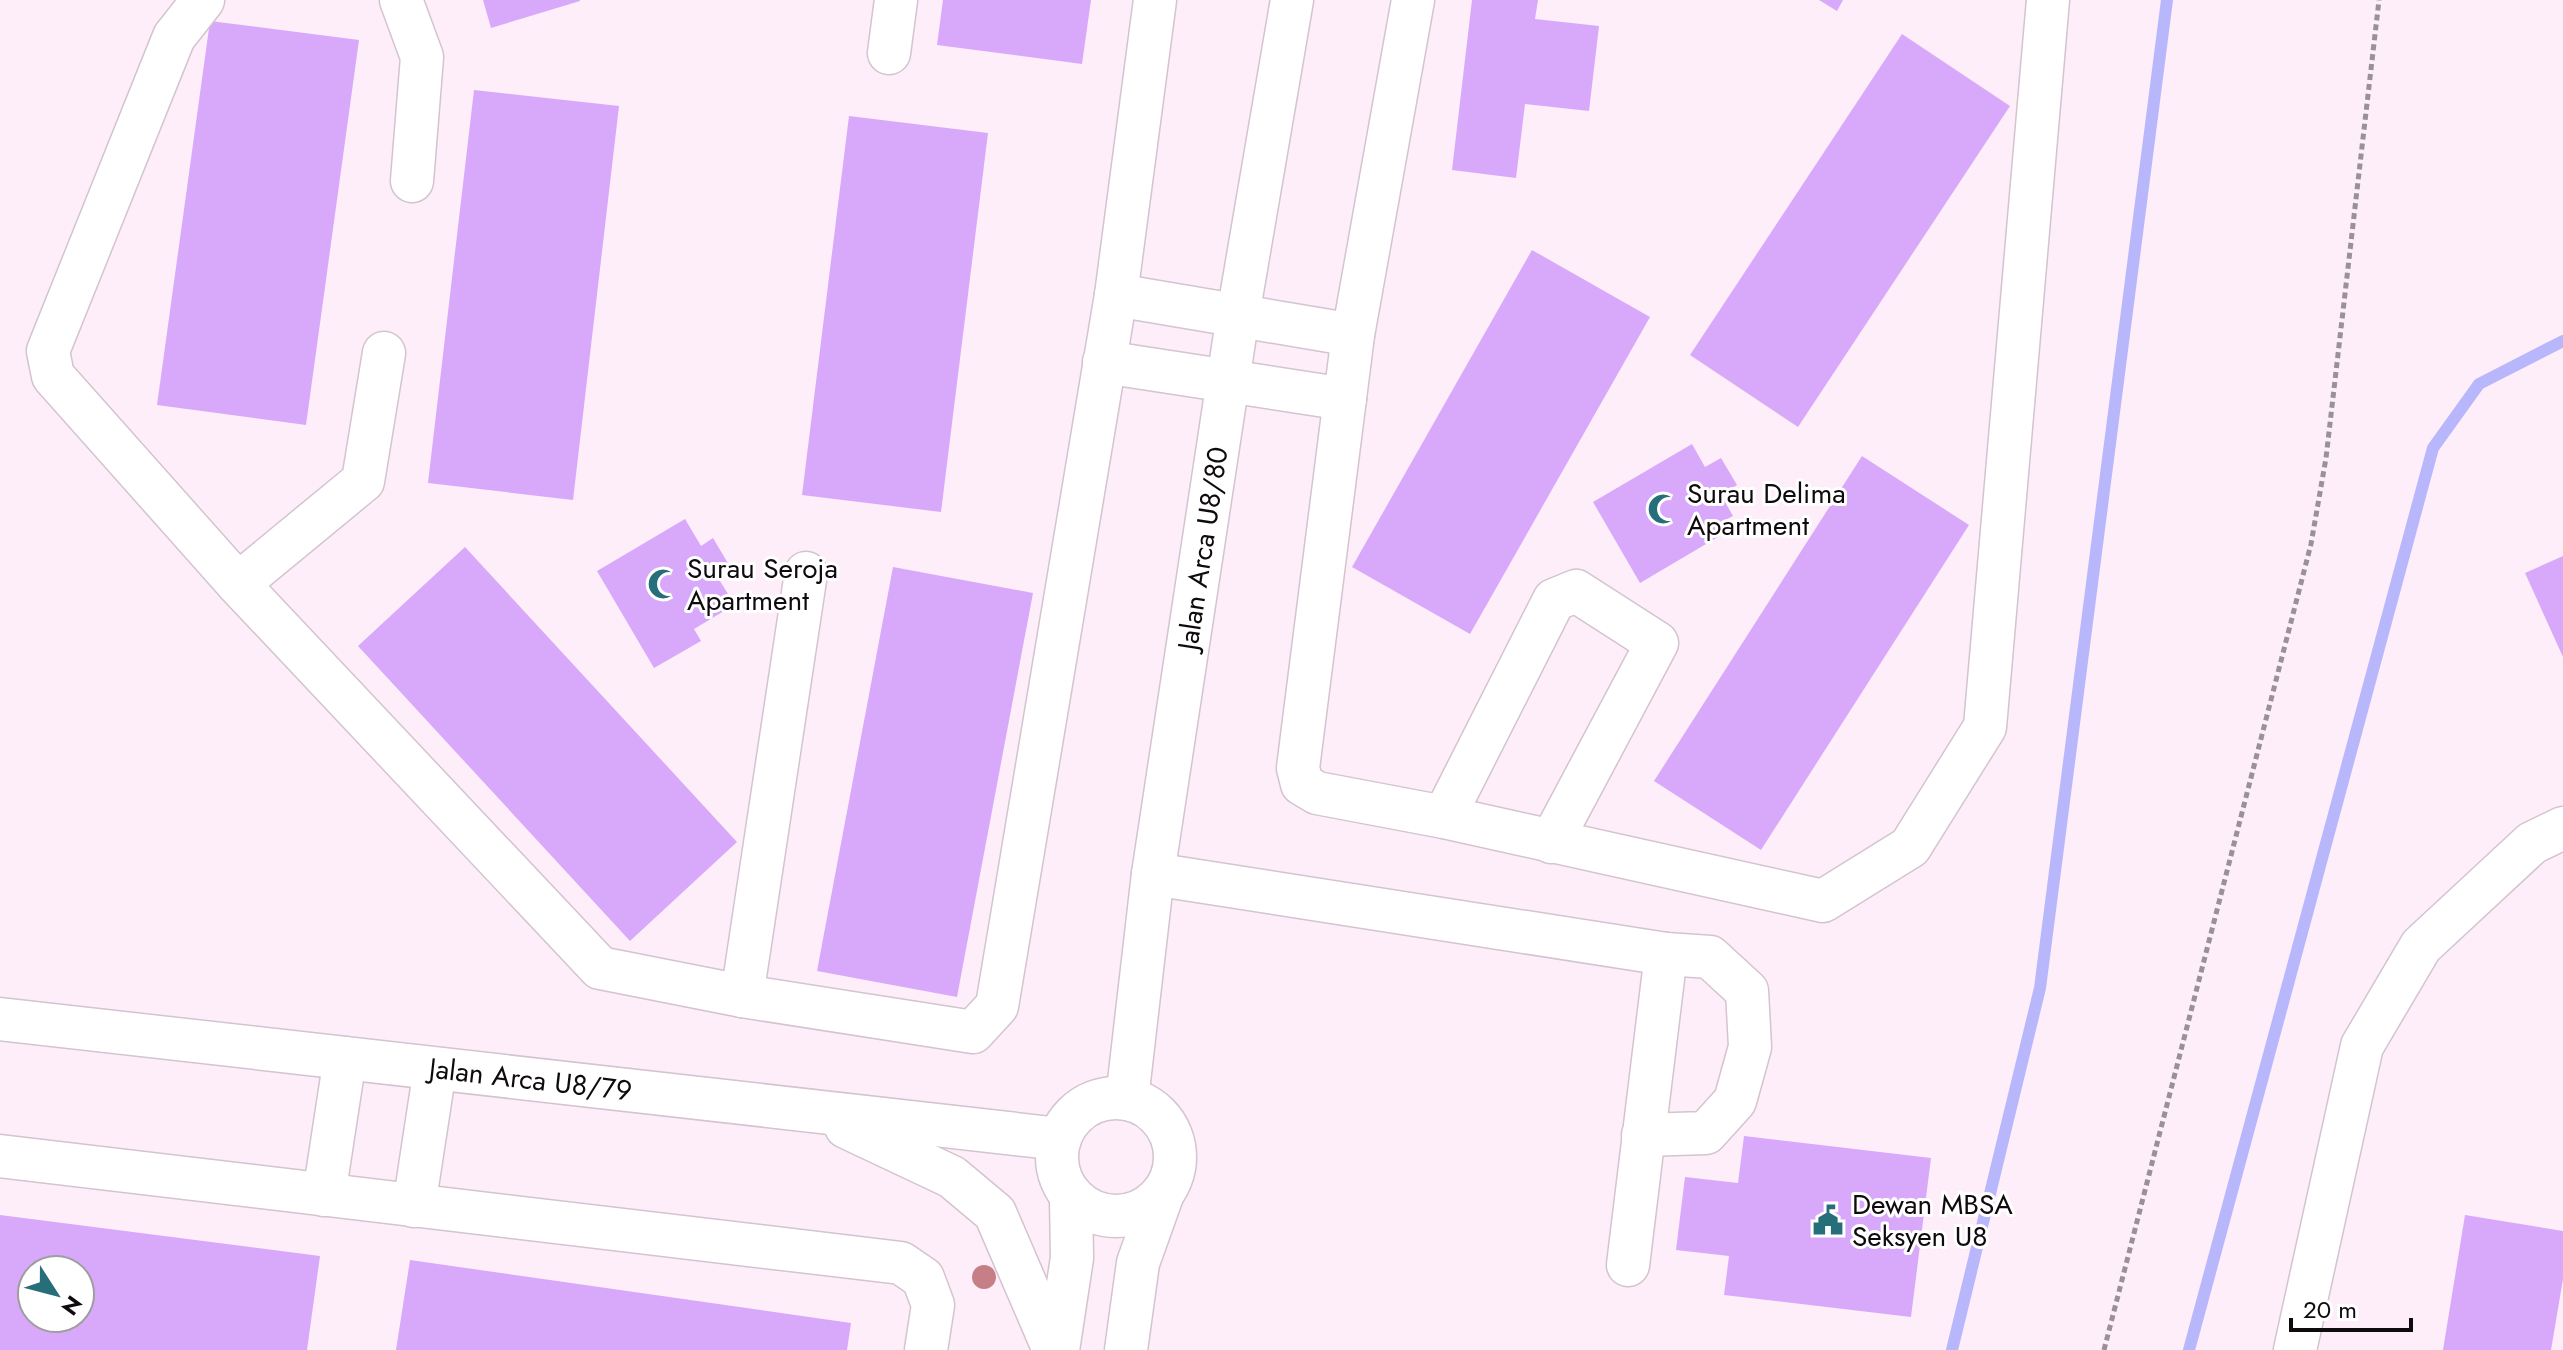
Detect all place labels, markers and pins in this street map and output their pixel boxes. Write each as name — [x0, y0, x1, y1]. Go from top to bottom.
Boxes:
place label: Surau Delima Apartment — [1687, 473, 1846, 546]
mosque icon: Surau Delima Apartment — [1646, 492, 1680, 526]
place label: Surau Seroja Apartment — [687, 548, 838, 621]
mosque icon: Surau Seroja Apartment — [646, 567, 680, 601]
place label: Dewan MBSA Seksyen U8 — [1852, 1184, 2013, 1257]
public building icon: Dewan MBSA Seksyen U8 — [1811, 1203, 1845, 1237]

